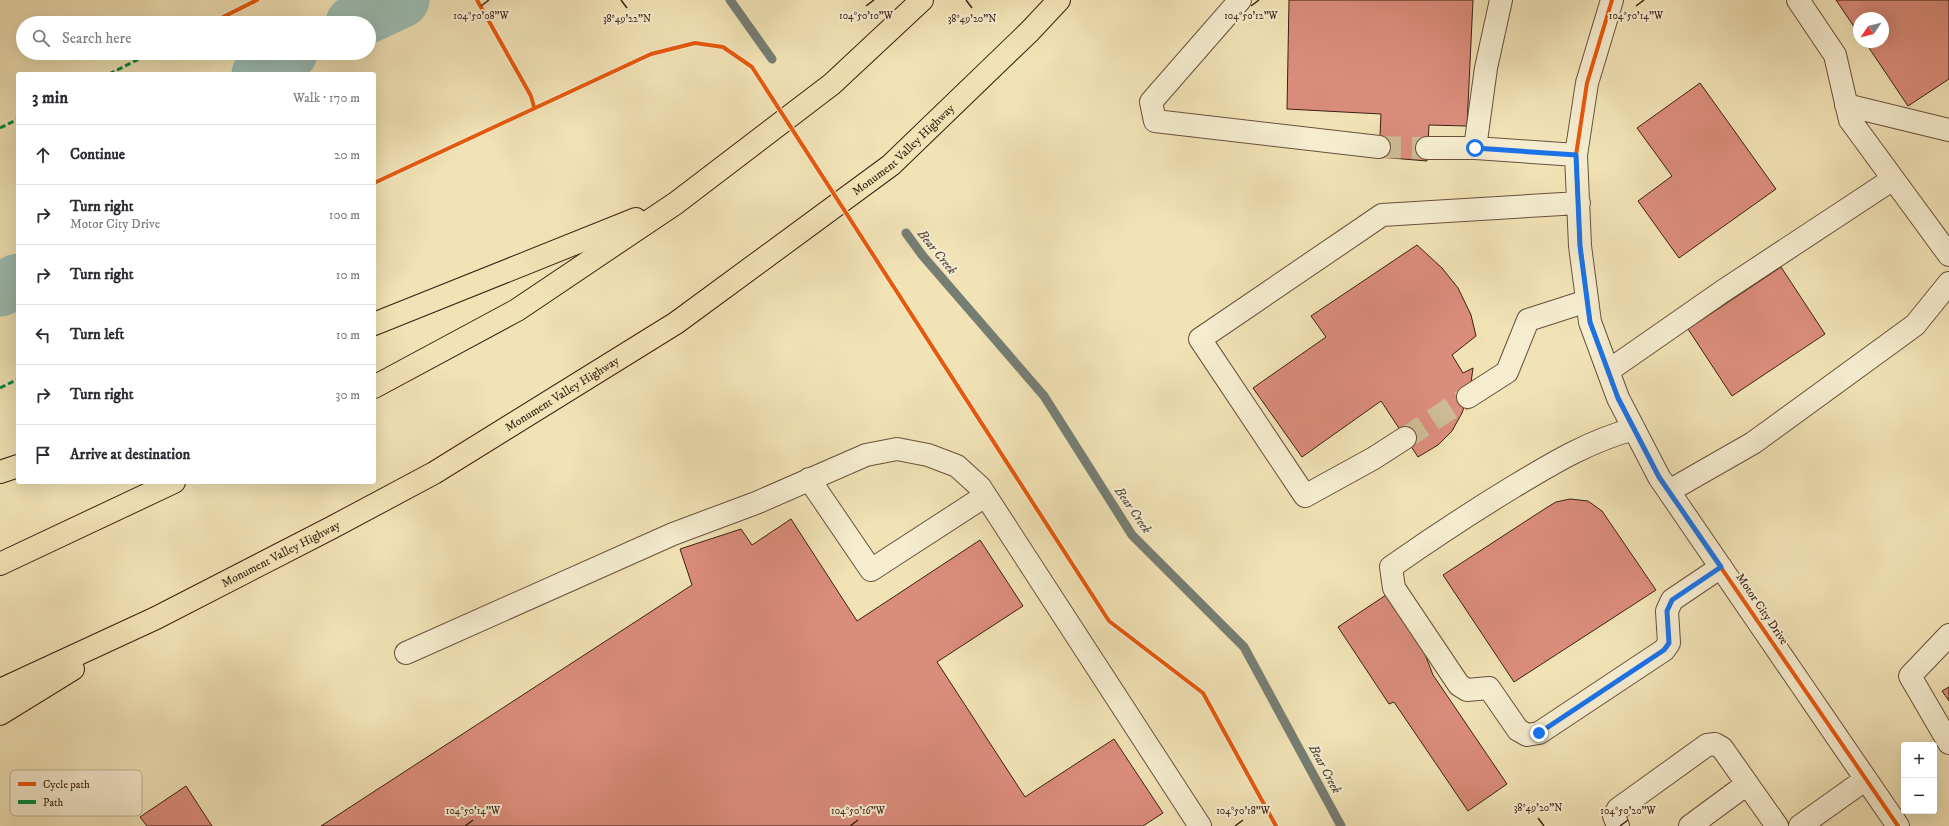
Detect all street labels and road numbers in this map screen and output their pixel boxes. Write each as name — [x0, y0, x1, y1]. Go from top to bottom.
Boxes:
street label: Monument Valley Highway — [849, 101, 957, 199]
street label: Monument Valley Highway — [502, 353, 622, 435]
street label: Monument Valley Highway — [219, 517, 343, 591]
street label: Motor City Drive — [1733, 570, 1791, 648]

